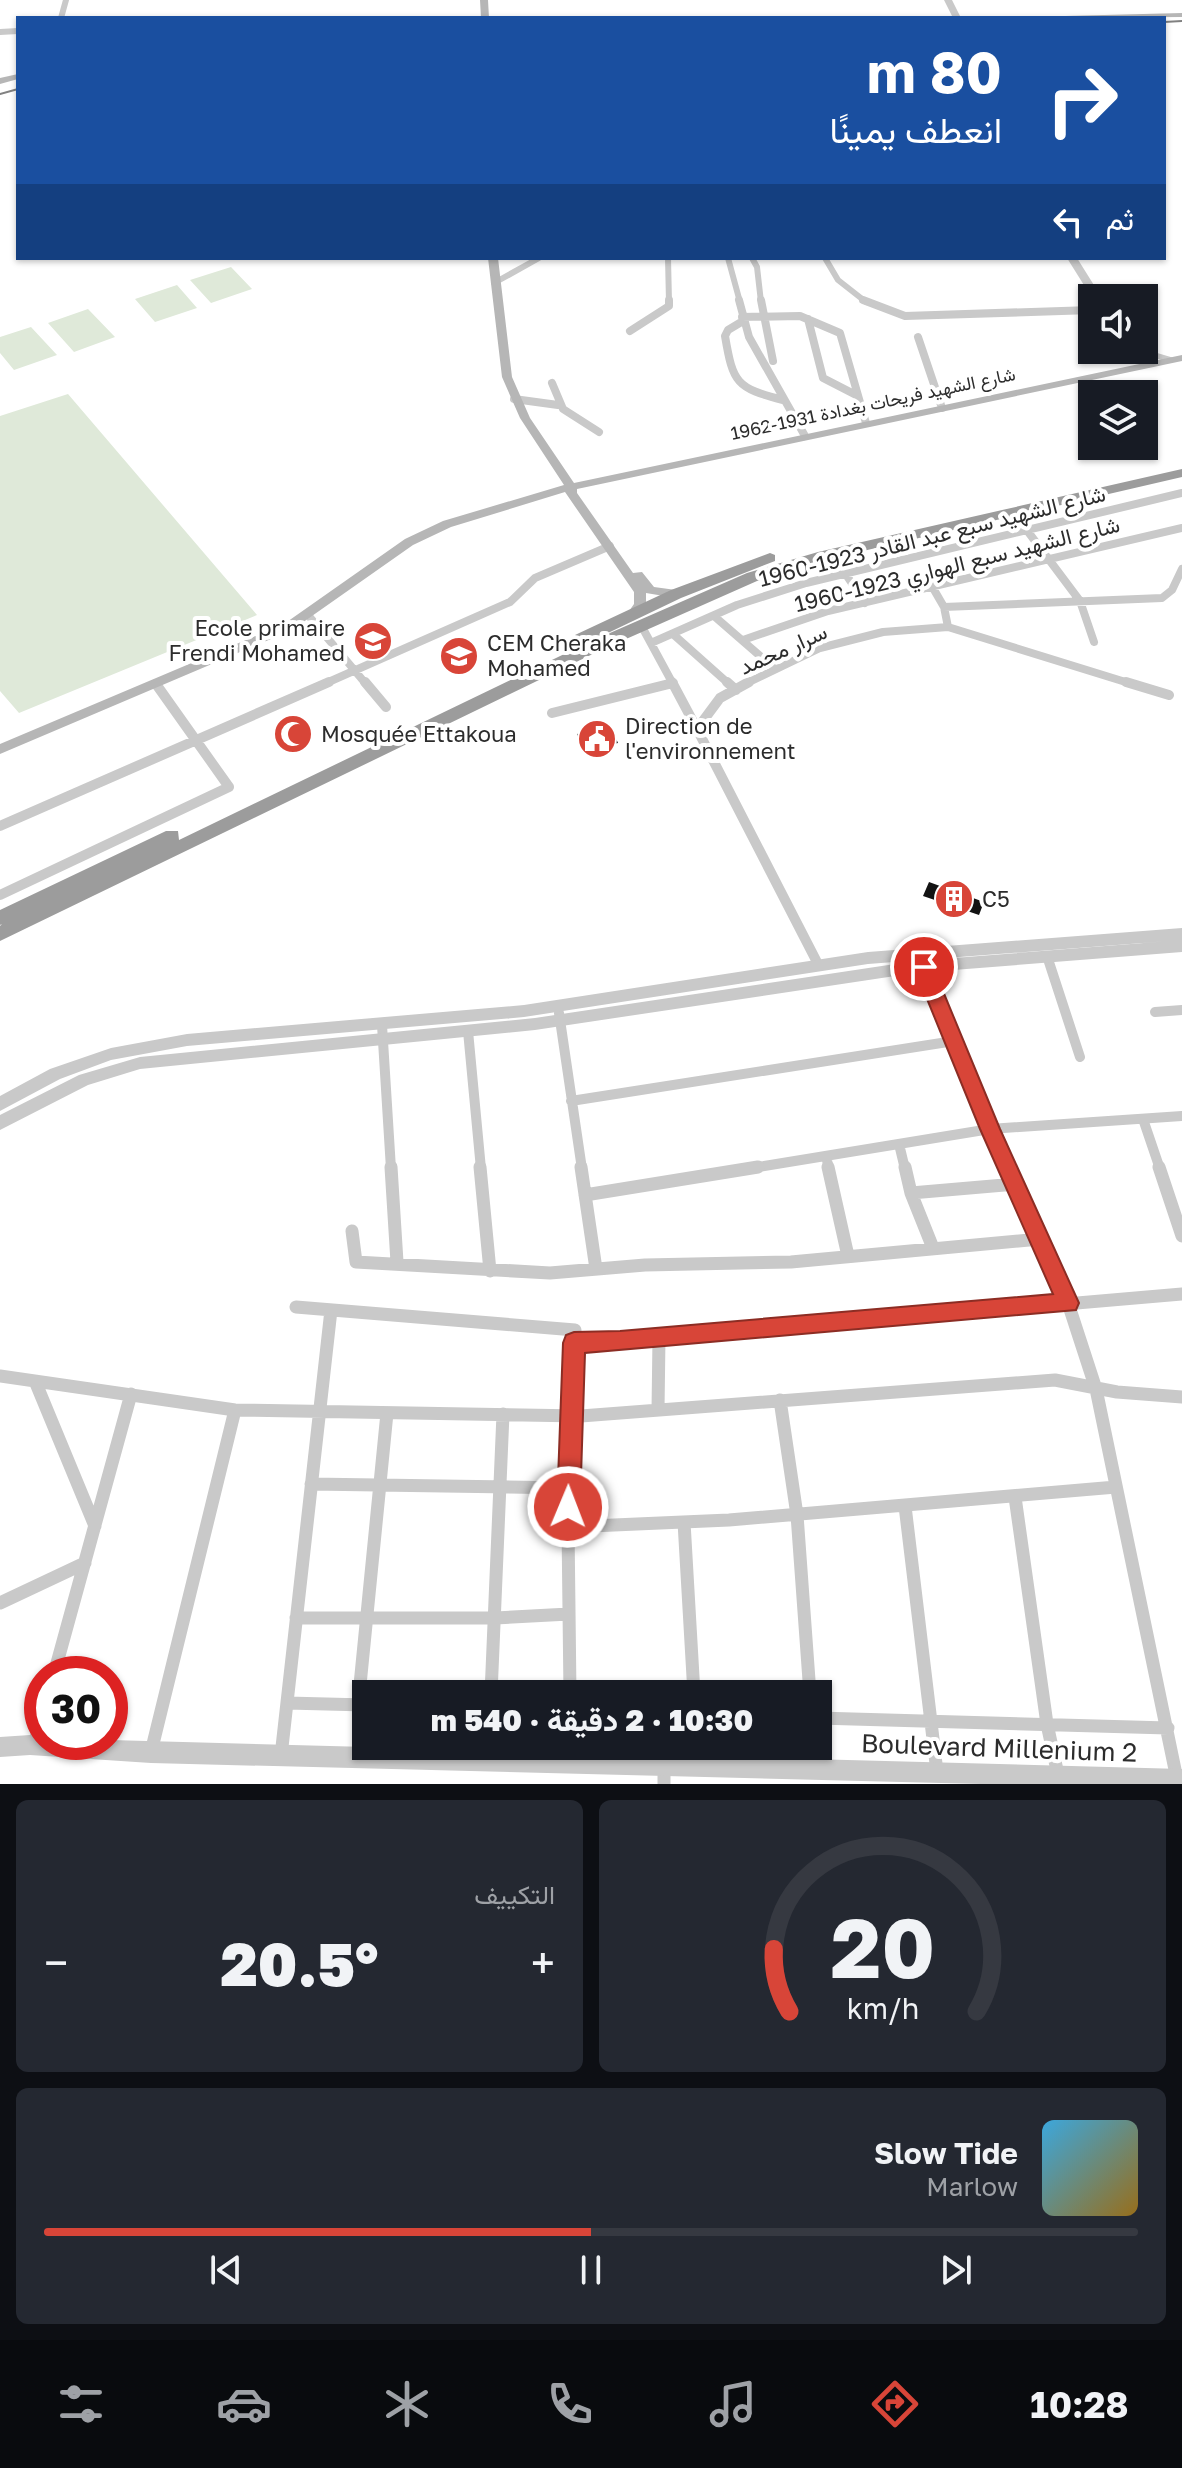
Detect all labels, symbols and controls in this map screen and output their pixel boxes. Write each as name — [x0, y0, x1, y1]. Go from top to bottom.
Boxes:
text: 80 m — [867, 38, 1002, 105]
icon: right — [1030, 48, 1134, 152]
text: انعطف يمينًا — [830, 108, 1002, 151]
icon: left — [1046, 200, 1090, 244]
text: ثم — [1106, 201, 1134, 237]
map controls — [1078, 284, 1158, 460]
button: sound — [1078, 284, 1158, 364]
street label: شارع الشهيد فريحات بغدادة 1931-1962 — [728, 362, 1018, 446]
button: layers — [1078, 380, 1158, 460]
street label: شارع الشهيد سبع عبد القادر 1923-1960 — [756, 479, 1109, 594]
street label: شارع الشهيد سبع الهواري 1923-1960 — [791, 510, 1124, 623]
place label: Ecole primaire Frendi Mohamed — [168, 614, 345, 666]
street label: سرار محمد — [735, 617, 831, 681]
school or university icon: Ecole primaire Frendi Mohamed — [352, 620, 394, 662]
place label: CEM Cheraka Mohamed — [487, 629, 626, 681]
school or university icon: CEM Cheraka Mohamed — [438, 635, 480, 677]
place label: Direction de l'environnement — [625, 712, 796, 764]
mosque icon: Mosquée Ettakoua — [272, 713, 314, 755]
public building icon: Direction de l'environnement — [576, 718, 618, 760]
place label: Mosquée Ettakoua — [321, 720, 517, 747]
building icon: C5 — [933, 878, 975, 920]
place label: C5 — [982, 885, 1010, 912]
pin — [890, 933, 958, 1001]
icon: arrive — [902, 945, 946, 989]
position arrow — [526, 1465, 610, 1549]
speed limit sign: 30 — [24, 1656, 128, 1760]
text: 10:30 · 2 دقيقة · 540 m — [431, 1702, 753, 1738]
street label: Boulevard Millenium 2 — [860, 1727, 1138, 1768]
text: التكييف — [474, 1879, 555, 1910]
text: 20 — [830, 1896, 935, 1996]
text: 20.5° — [221, 1927, 378, 1999]
text: − — [44, 1936, 68, 1989]
text: + — [531, 1936, 555, 1989]
text: km/h — [846, 1991, 919, 2025]
text: Slow Tide — [874, 2135, 1018, 2171]
text: Marlow — [926, 2171, 1018, 2202]
icon: previous — [204, 2248, 248, 2292]
icon: pause — [569, 2248, 613, 2292]
icon: next — [934, 2248, 978, 2292]
icon: filters — [53, 2376, 109, 2432]
icon: car — [216, 2376, 272, 2432]
icon: climate — [379, 2376, 435, 2432]
icon: phone — [542, 2376, 598, 2432]
icon: music — [705, 2376, 761, 2432]
icon: directions — [867, 2376, 923, 2432]
text: 10:28 — [1030, 2383, 1129, 2426]

